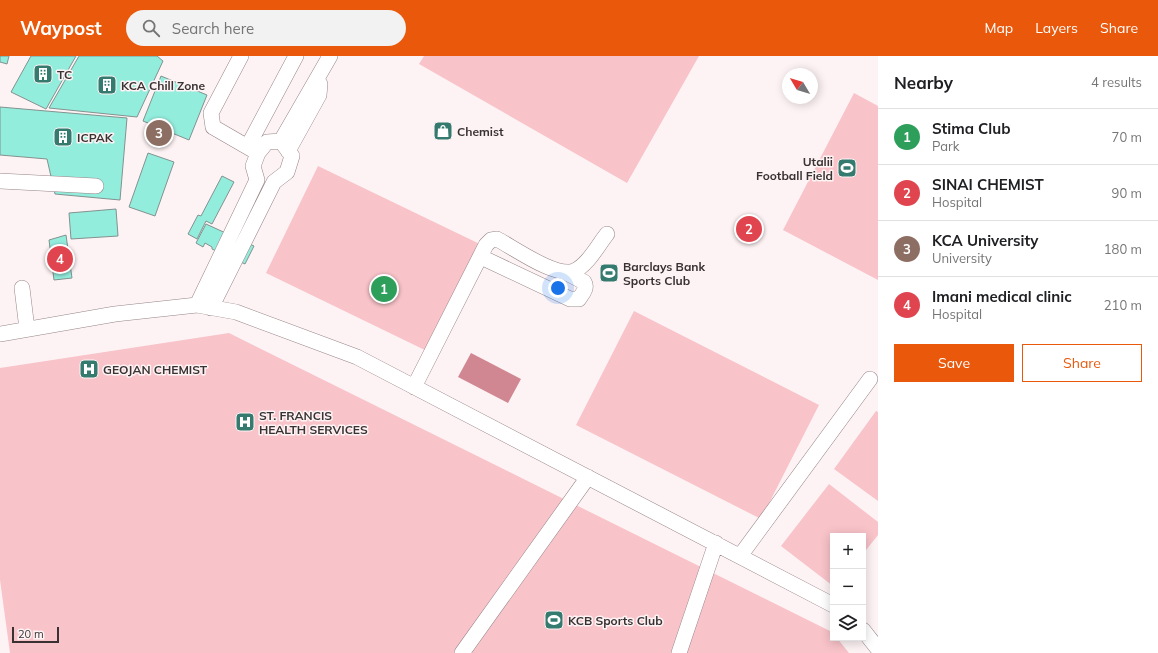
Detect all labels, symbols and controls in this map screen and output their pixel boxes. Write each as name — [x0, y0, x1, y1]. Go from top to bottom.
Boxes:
search box — [126, 10, 406, 46]
text: Waypost — [20, 16, 102, 40]
icon: search — [140, 17, 162, 39]
text: Search here — [172, 19, 254, 38]
text: Map — [984, 19, 1013, 37]
text: Layers — [1035, 19, 1078, 37]
text: Share — [1100, 19, 1138, 37]
building icon: TC — [32, 63, 54, 85]
place label: TC — [57, 67, 72, 82]
north arrow — [782, 68, 818, 104]
text: Nearby — [894, 72, 953, 93]
building icon: KCA Chill Zone — [96, 74, 118, 96]
text: 4 results — [1091, 74, 1142, 90]
place label: KCA Chill Zone — [121, 78, 206, 93]
pin: 3 — [146, 118, 172, 148]
text: Stima Club — [932, 119, 1011, 138]
shop icon: Chemist — [432, 120, 454, 142]
place label: Chemist — [457, 124, 504, 139]
building icon: ICPAK — [52, 126, 74, 148]
text: 1 — [903, 129, 911, 145]
text: 70 m — [1112, 129, 1142, 145]
place label: ICPAK — [77, 130, 114, 145]
text: Park — [932, 138, 959, 154]
place label: Utalii Football Field — [756, 154, 833, 183]
sports icon: Utalii Football Field — [836, 157, 858, 179]
text: SINAI CHEMIST — [932, 175, 1044, 194]
text: 2 — [903, 185, 911, 201]
text: 90 m — [1112, 185, 1142, 201]
text: Hospital — [932, 194, 982, 210]
pin: 2 — [736, 214, 762, 244]
text: KCA University — [932, 231, 1038, 250]
text: 3 — [903, 241, 911, 257]
text: 180 m — [1104, 241, 1142, 257]
pin: 4 — [47, 244, 73, 274]
text: University — [932, 250, 992, 266]
place label: Barclays Bank Sports Club — [623, 259, 706, 288]
sports icon: Barclays Bank Sports Club — [598, 262, 620, 284]
pin: 1 — [371, 274, 397, 304]
your location — [548, 278, 568, 298]
text: Imani medical clinic — [932, 287, 1072, 306]
text: 4 — [903, 297, 911, 313]
text: 210 m — [1104, 297, 1142, 313]
text: Hospital — [932, 306, 982, 322]
button: Save — [894, 344, 1014, 382]
button: Share — [1022, 344, 1142, 382]
hospital icon: GEOJAN CHEMIST — [78, 358, 100, 380]
place label: GEOJAN CHEMIST — [103, 362, 208, 377]
place label: ST. FRANCIS HEALTH SERVICES — [259, 408, 368, 437]
hospital icon: ST. FRANCIS HEALTH SERVICES — [234, 411, 256, 433]
map controls — [830, 533, 866, 641]
button: + — [830, 533, 866, 569]
button: − — [830, 569, 866, 605]
button: layers — [830, 605, 866, 641]
sports icon: KCB Sports Club — [543, 609, 565, 631]
place label: KCB Sports Club — [568, 613, 663, 628]
scale bar — [12, 625, 59, 644]
text: 20 m — [18, 627, 44, 641]

